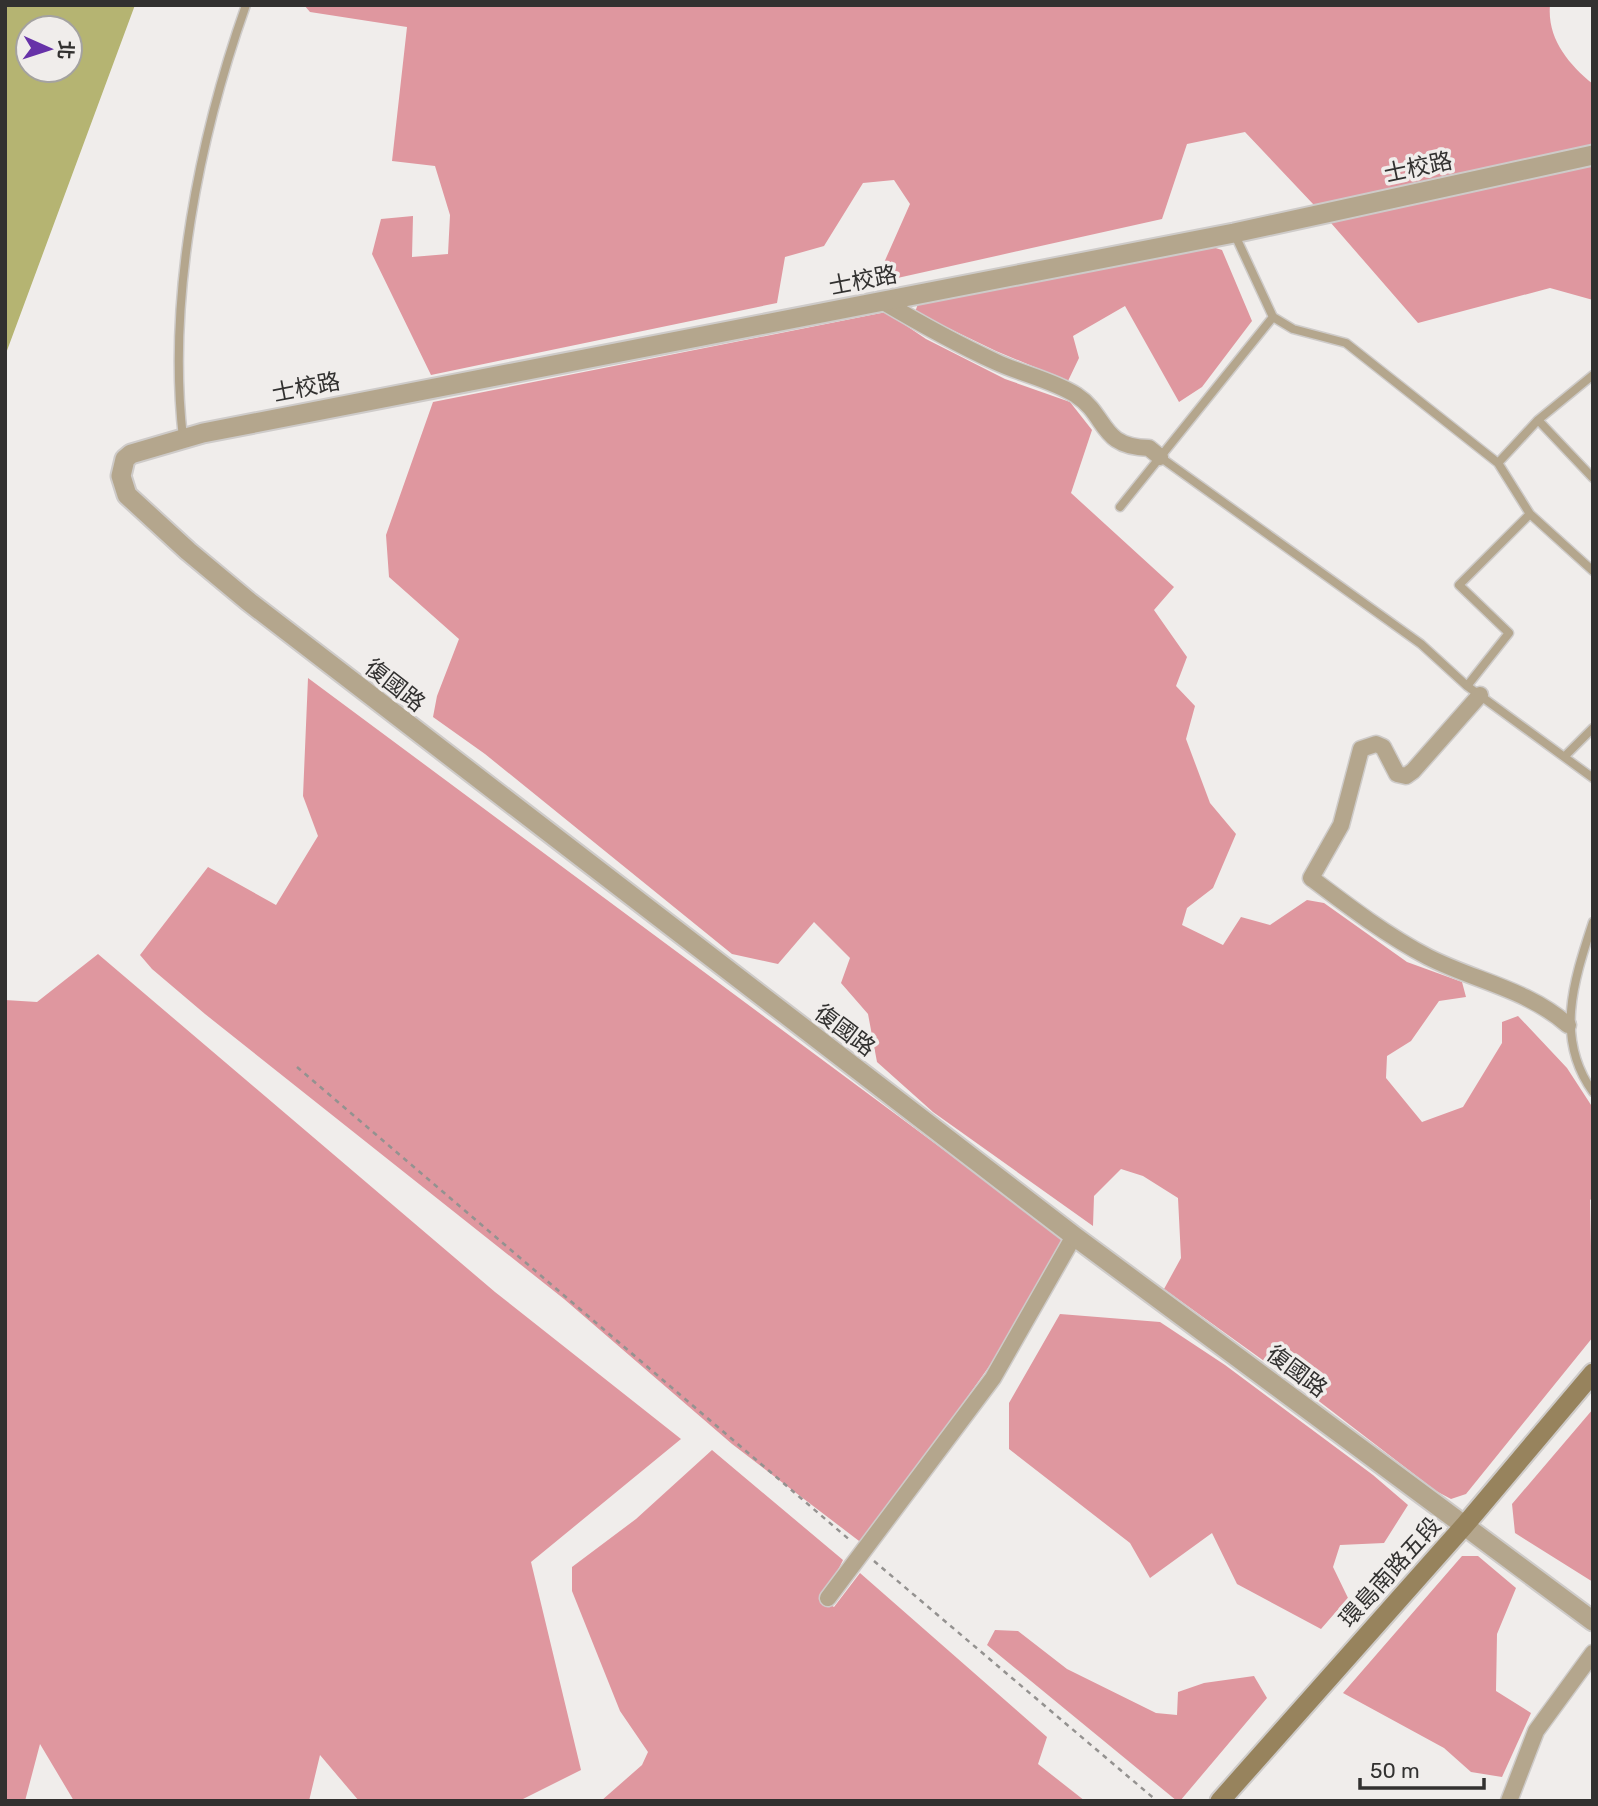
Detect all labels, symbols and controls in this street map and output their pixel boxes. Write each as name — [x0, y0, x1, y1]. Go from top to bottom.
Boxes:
north arrow — [14, 14, 84, 84]
text: 北 — [53, 40, 77, 60]
street label: 士校路 — [1381, 146, 1455, 188]
street label: 士校路 — [826, 260, 900, 300]
street label: 士校路 — [269, 367, 343, 407]
street label: 復國路 — [359, 653, 431, 717]
street label: 復國路 — [809, 998, 881, 1062]
street label: 復國路 — [1261, 1339, 1333, 1403]
street label: 環島南路五段 — [1333, 1511, 1447, 1633]
scale bar — [1360, 1746, 1484, 1790]
text: 50 m — [1370, 1758, 1420, 1783]

